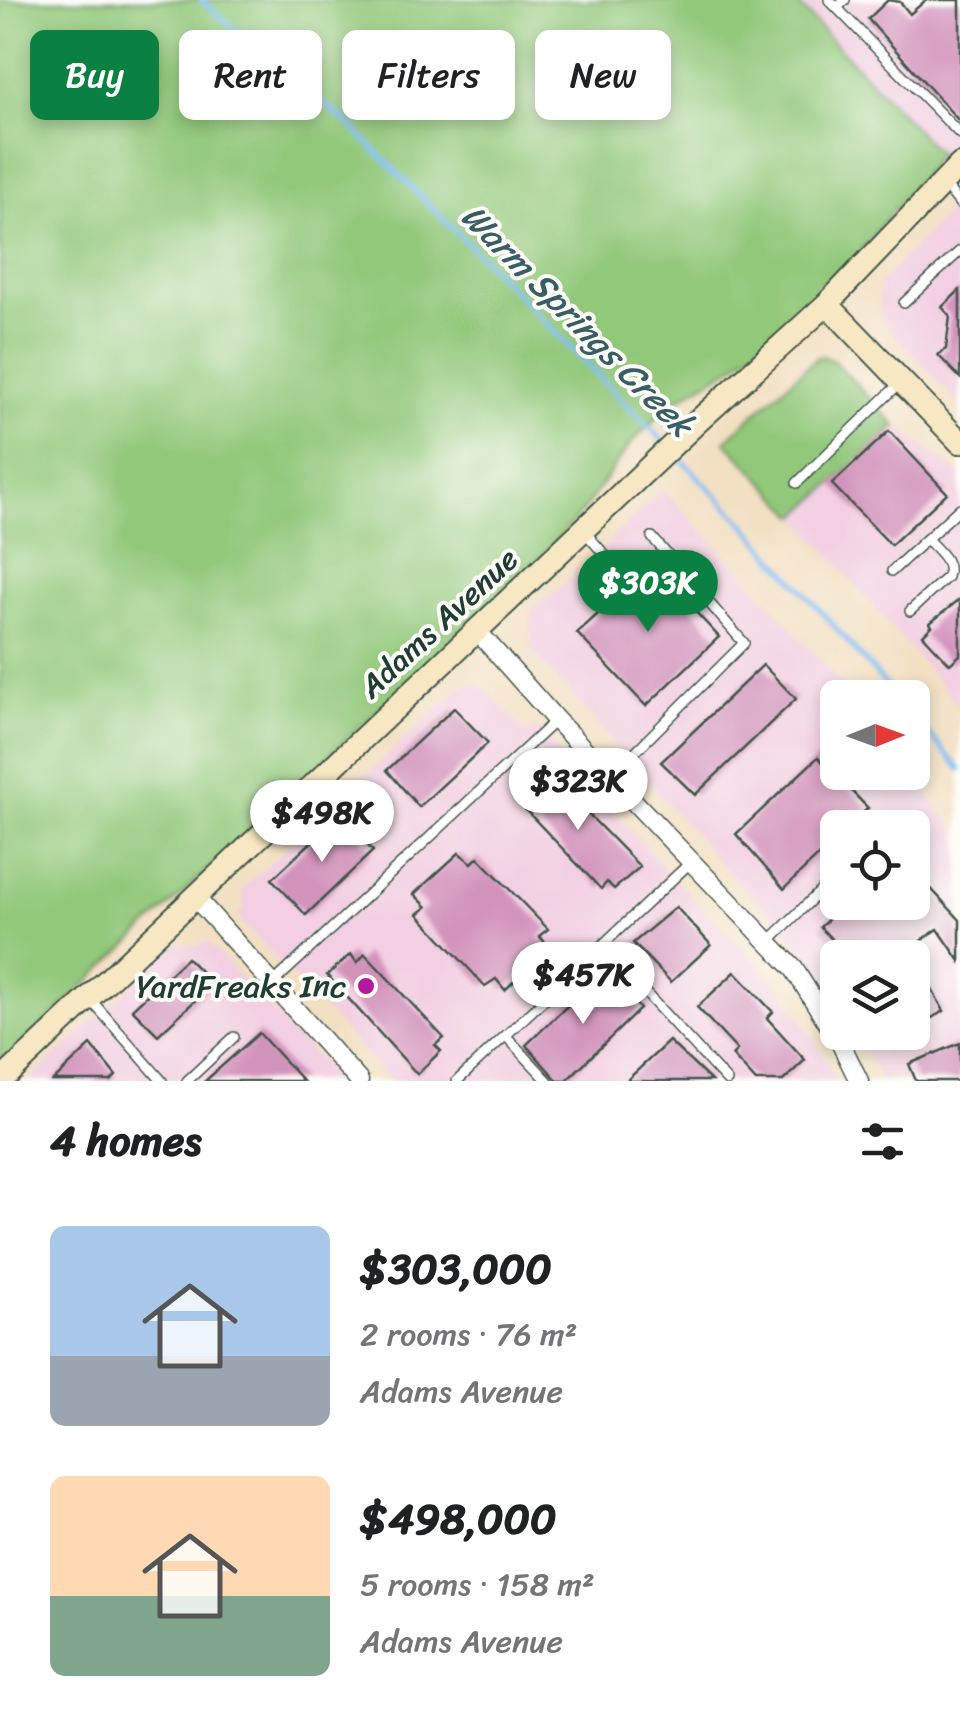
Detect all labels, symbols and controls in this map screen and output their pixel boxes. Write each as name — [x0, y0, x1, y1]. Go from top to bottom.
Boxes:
chip: Buy — [30, 30, 159, 120]
chip: Rent — [179, 30, 322, 120]
chip: Filters — [342, 30, 515, 120]
chip: New — [535, 30, 671, 120]
water label: Warm Springs Creek — [446, 188, 712, 454]
street label: Adams Avenue — [345, 533, 533, 714]
pin: $303K — [578, 550, 718, 635]
text: $303K — [600, 554, 696, 611]
north arrow — [820, 680, 930, 790]
map controls — [820, 680, 930, 1050]
pin: $323K — [508, 748, 648, 833]
text: $323K — [531, 752, 625, 809]
pin: $498K — [252, 780, 392, 865]
text: $498K — [272, 784, 372, 841]
button: locate — [820, 810, 930, 920]
button: layers — [820, 940, 930, 1050]
pin: $457K — [513, 942, 653, 1027]
text: $457K — [534, 946, 632, 1003]
place label: YardFreaks Inc — [137, 958, 346, 1015]
marker: YardFreaks Inc — [355, 975, 377, 997]
text: 4 homes — [50, 1104, 202, 1178]
icon: filters — [855, 1114, 910, 1169]
text: $303,000 — [360, 1232, 552, 1306]
icon: home — [130, 1266, 250, 1386]
text: 2 rooms · 76 m² — [360, 1306, 577, 1363]
text: Adams Avenue — [360, 1363, 563, 1420]
text: $498,000 — [360, 1482, 557, 1556]
icon: home — [130, 1516, 250, 1636]
text: 5 rooms · 158 m² — [360, 1556, 594, 1613]
text: Adams Avenue — [360, 1613, 563, 1670]

